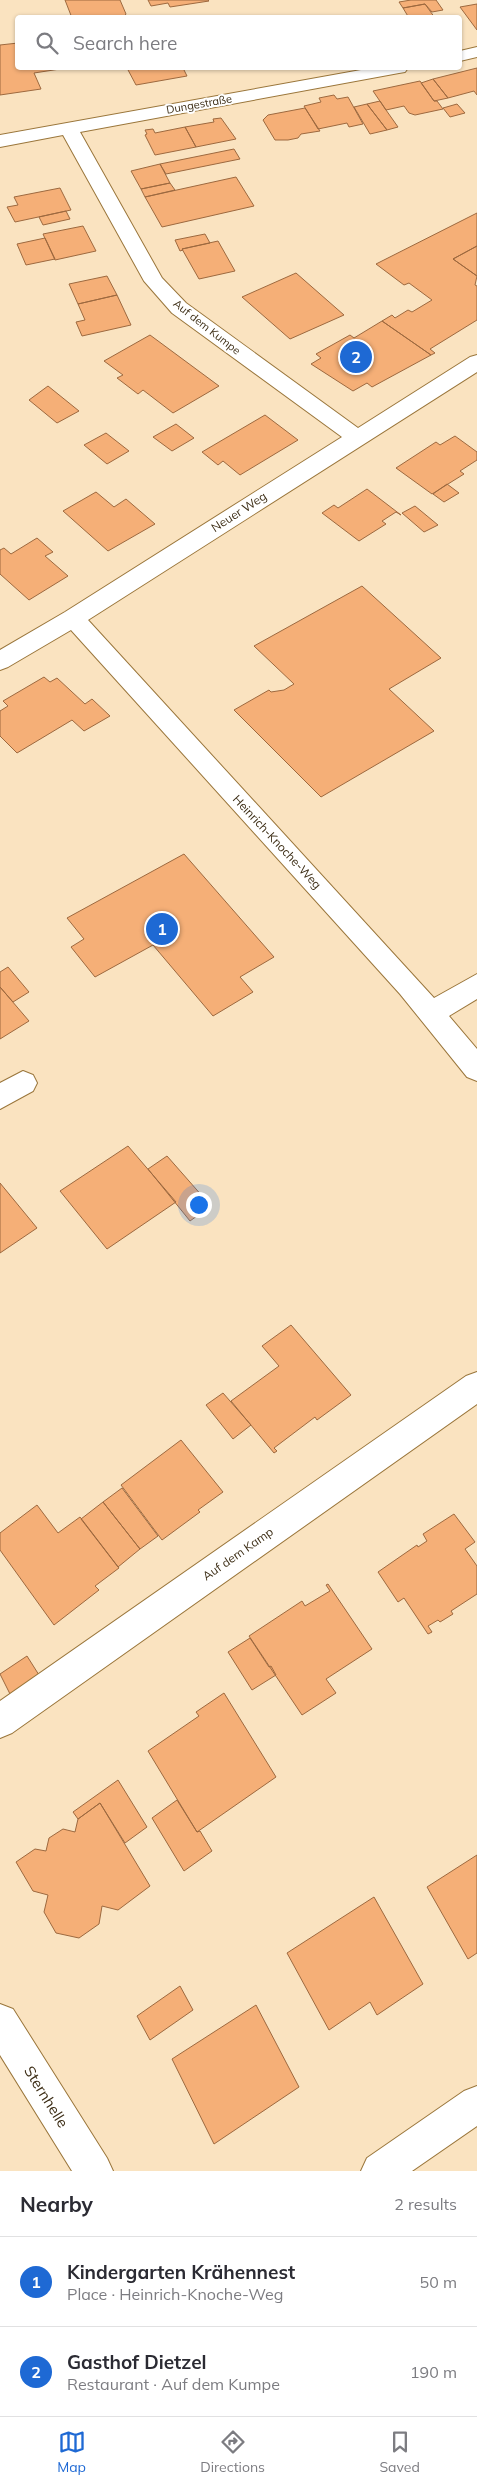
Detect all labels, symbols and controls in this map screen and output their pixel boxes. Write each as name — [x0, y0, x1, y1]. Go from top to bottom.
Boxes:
search box — [15, 15, 462, 70]
icon: search — [33, 29, 61, 57]
text: Search here — [73, 31, 177, 55]
street label: Dungestraße — [165, 91, 233, 117]
street label: Auf dem Kumpe — [171, 296, 243, 358]
pin: 2 — [340, 338, 372, 376]
street label: Neuer Weg — [208, 488, 269, 535]
street label: Heinrich-Knoche-Weg — [230, 792, 325, 892]
pin: 1 — [146, 910, 178, 948]
your location — [186, 1192, 212, 1218]
street label: Auf dem Kamp — [199, 1524, 276, 1584]
street label: Sternhelle — [20, 2062, 73, 2131]
text: Nearby — [20, 2191, 93, 2217]
text: 2 results — [394, 2194, 457, 2214]
text: Kindergarten Krähennest — [67, 2260, 295, 2284]
text: 1 — [31, 2272, 41, 2292]
text: 50 m — [420, 2272, 457, 2292]
text: Place · Heinrich-Knoche-Weg — [67, 2284, 283, 2304]
text: Gasthof Dietzel — [67, 2350, 207, 2374]
text: 2 — [31, 2362, 41, 2382]
text: 190 m — [410, 2362, 457, 2382]
text: Restaurant · Auf dem Kumpe — [67, 2374, 280, 2394]
tab: Map — [57, 2428, 86, 2476]
tab: Directions — [200, 2428, 265, 2476]
tab: Saved — [379, 2428, 420, 2476]

